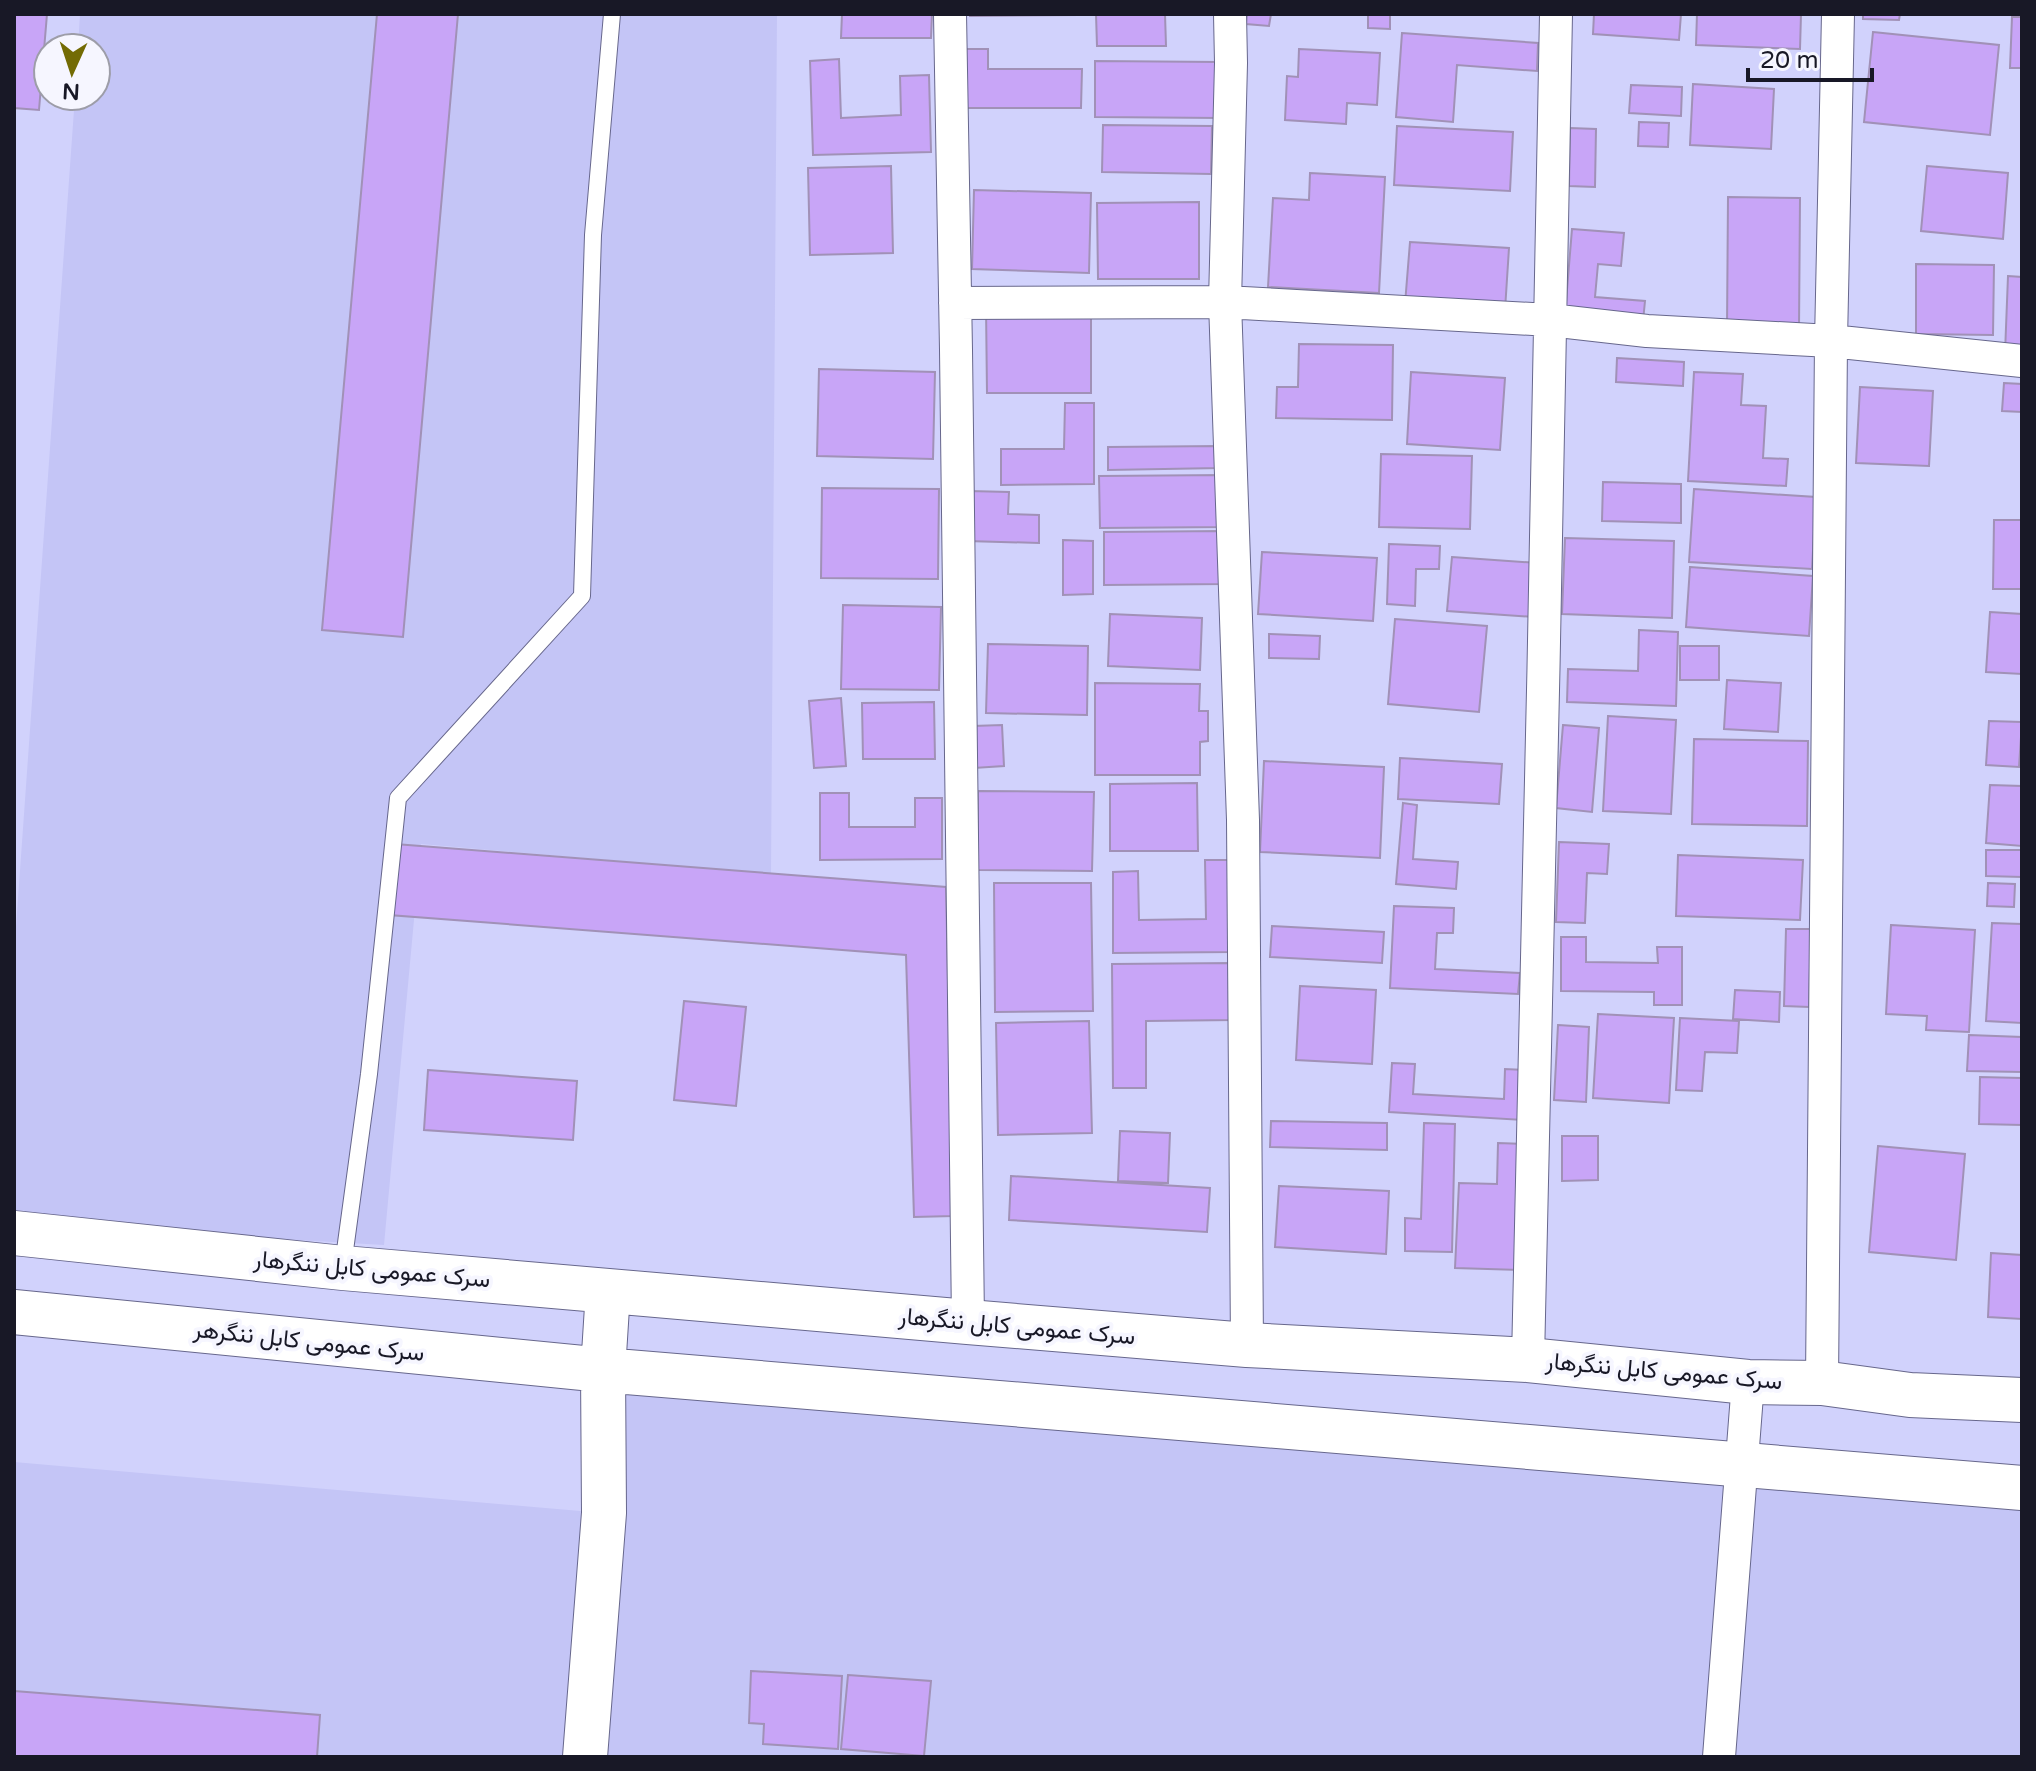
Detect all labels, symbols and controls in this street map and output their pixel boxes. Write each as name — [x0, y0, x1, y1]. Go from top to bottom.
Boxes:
north arrow — [32, 32, 112, 112]
scale bar — [1748, 32, 1872, 82]
text: 20 m — [1760, 46, 1818, 75]
text: N — [62, 78, 81, 104]
street label: سرک عمومی کابل ننگرهار — [251, 1245, 491, 1294]
street label: سرک عمومی کابل ننگرهار — [896, 1302, 1136, 1351]
street label: سرک عمومی کابل ننگرهر — [191, 1315, 426, 1368]
street label: سرک عمومی کابل ننگرهار — [1543, 1347, 1783, 1396]

